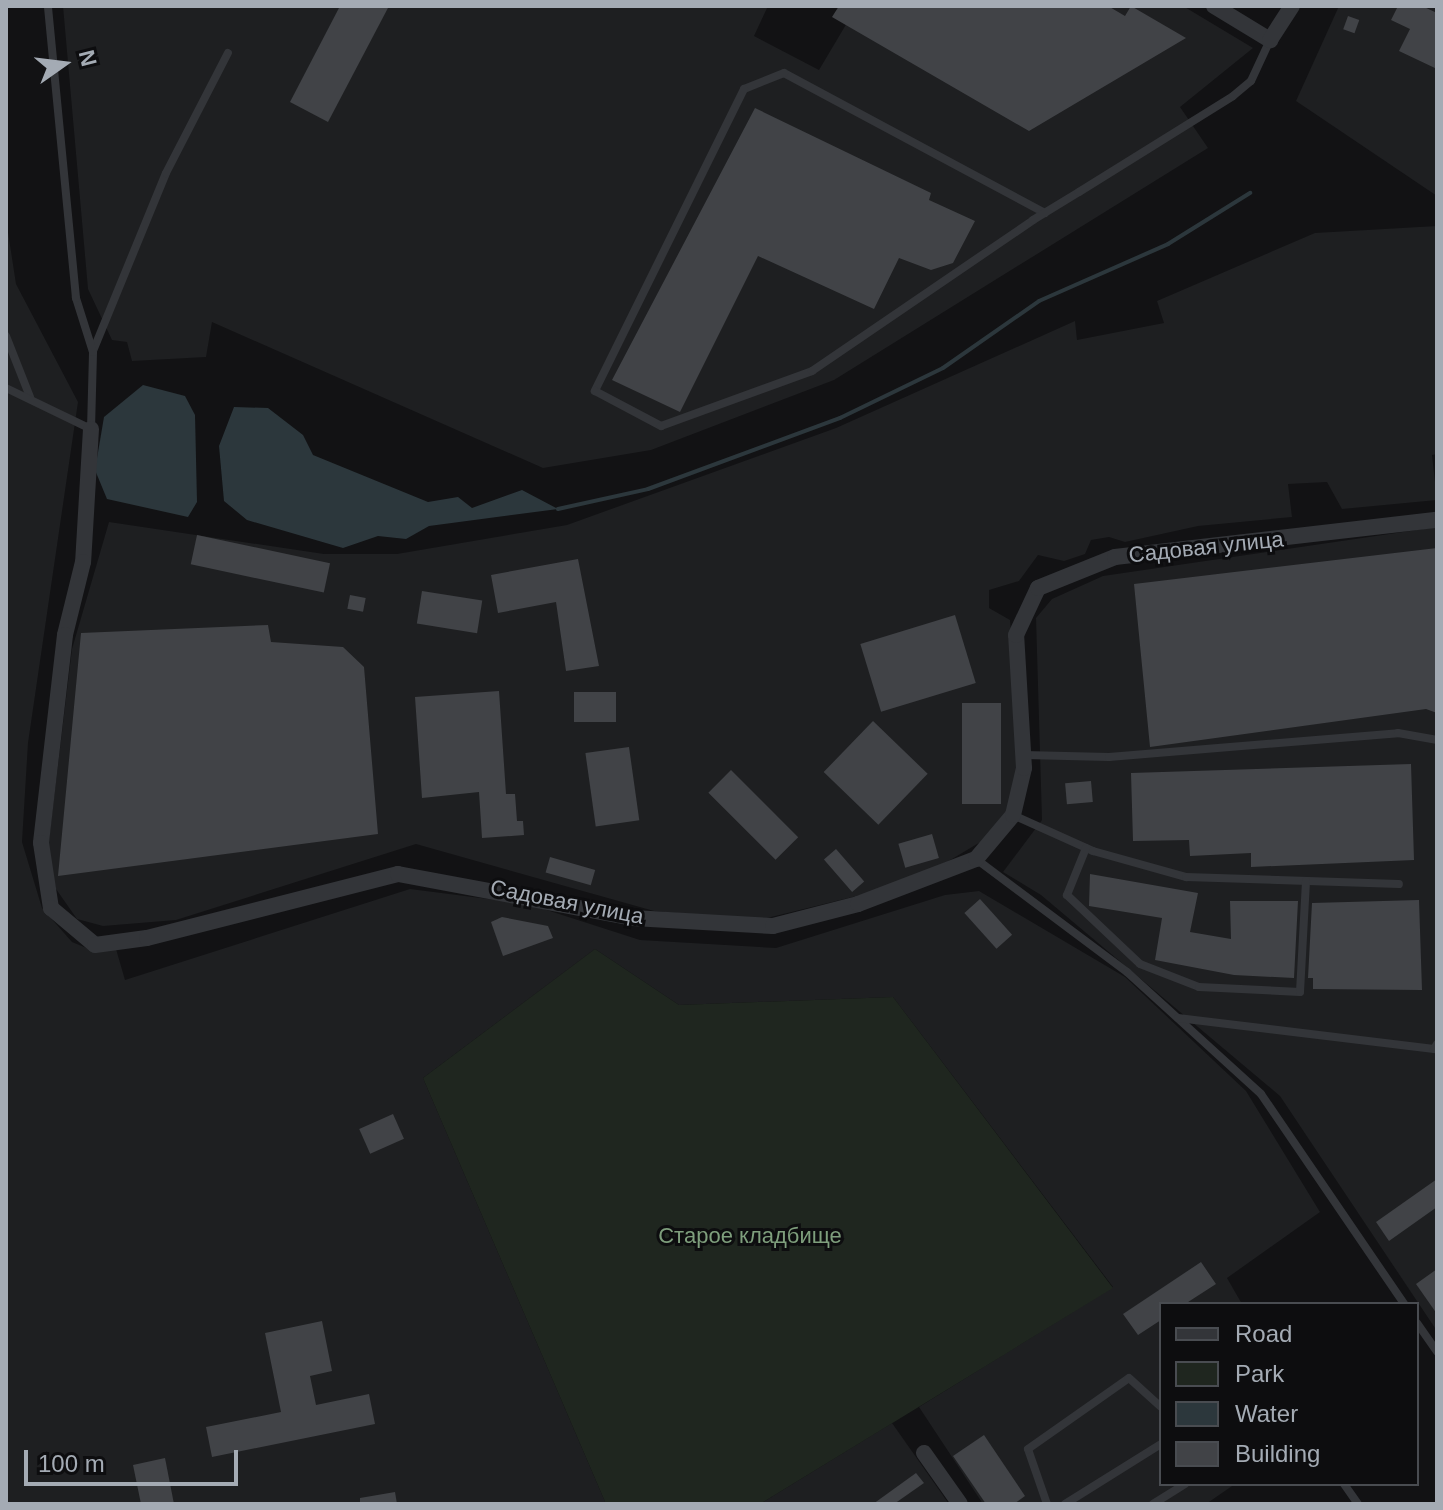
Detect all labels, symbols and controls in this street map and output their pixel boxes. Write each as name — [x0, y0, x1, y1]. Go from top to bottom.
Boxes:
north arrow — [24, 24, 104, 104]
text: N — [74, 47, 102, 69]
street label: Садовая улица — [1127, 526, 1285, 568]
street label: Садовая улица — [488, 874, 646, 930]
park label: Старое кладбище — [658, 1223, 842, 1249]
legend — [1159, 1302, 1419, 1486]
text: Road — [1235, 1320, 1292, 1347]
text: Park — [1235, 1360, 1284, 1387]
text: Water — [1235, 1400, 1298, 1427]
scale bar — [28, 1434, 242, 1484]
text: Building — [1235, 1440, 1320, 1467]
text: 100 m — [38, 1450, 105, 1477]

